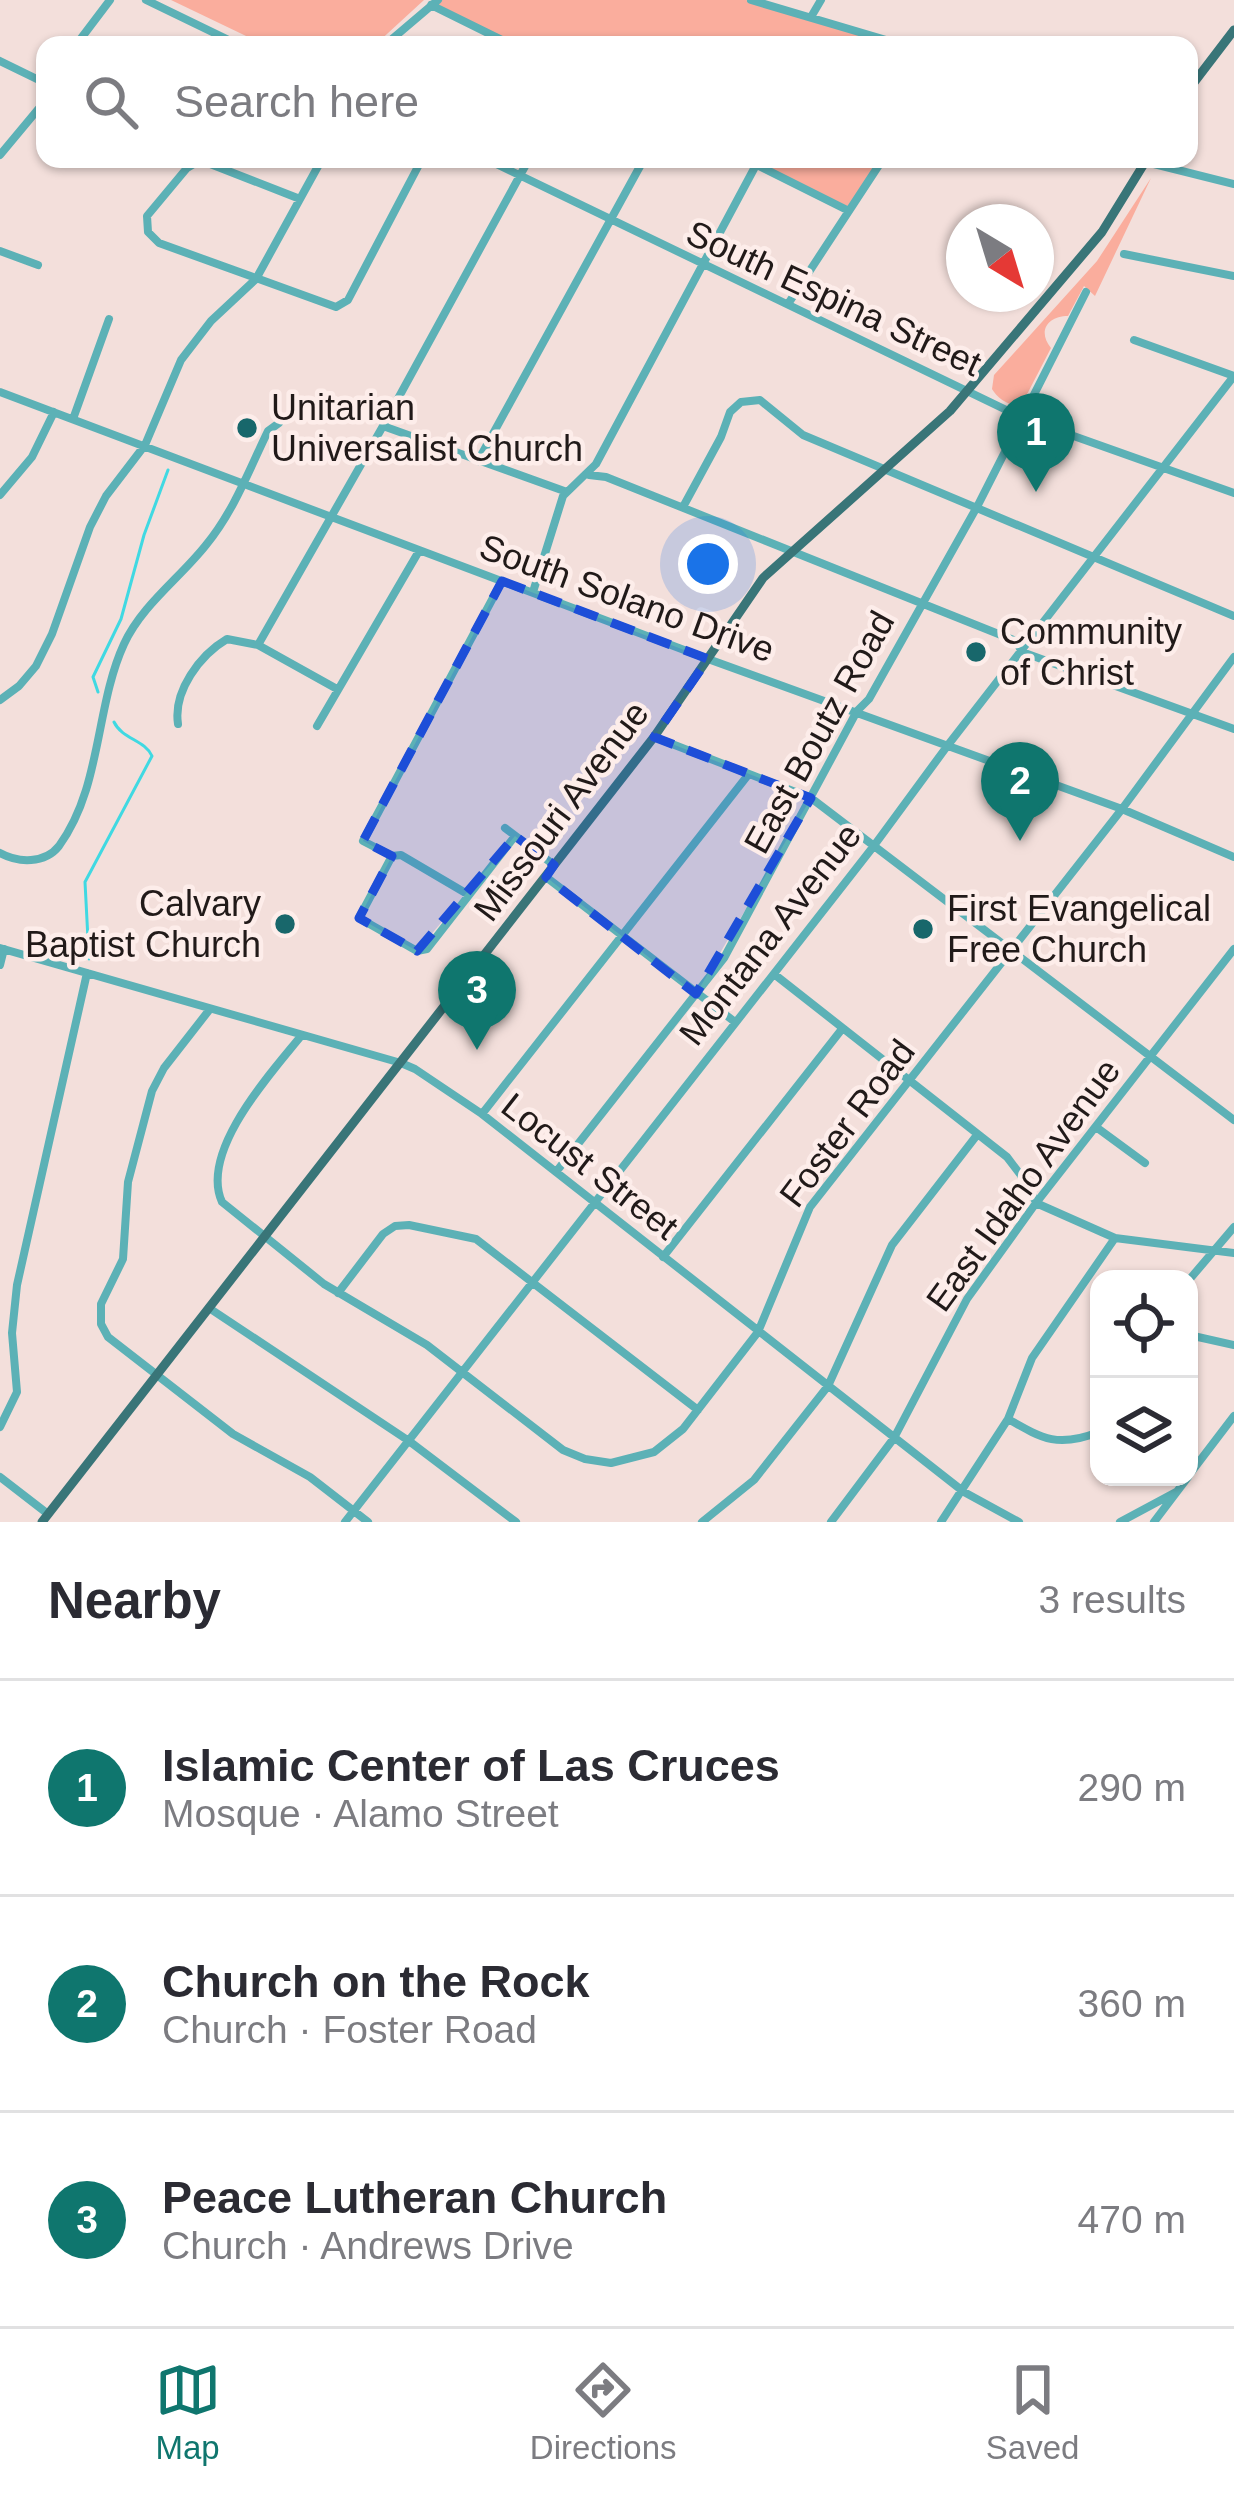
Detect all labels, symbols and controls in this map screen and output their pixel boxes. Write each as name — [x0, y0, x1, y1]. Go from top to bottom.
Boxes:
search box — [36, 36, 1198, 168]
icon: search — [78, 69, 144, 135]
text: Search here — [174, 76, 419, 127]
north arrow — [946, 204, 1054, 312]
street label: South Espina Street — [680, 212, 988, 384]
place label: Unitarian Universalist Church — [271, 387, 583, 469]
pin: 1 — [997, 393, 1075, 492]
marker: Unitarian Universalist Church — [234, 415, 260, 441]
street label: South Solano Drive — [474, 526, 780, 670]
your location — [678, 534, 738, 594]
street label: East Boutz Road — [736, 604, 902, 860]
place label: Community of Christ — [1000, 611, 1182, 693]
marker: Community of Christ — [963, 639, 989, 665]
street label: Missouri Avenue — [465, 693, 657, 929]
pin: 2 — [981, 742, 1059, 841]
street label: Montana Avenue — [671, 815, 869, 1053]
place label: Calvary Baptist Church — [25, 883, 261, 965]
place label: First Evangelical Free Church — [947, 888, 1211, 970]
marker: Calvary Baptist Church — [272, 911, 298, 937]
marker: First Evangelical Free Church — [910, 916, 936, 942]
pin: 3 — [438, 951, 516, 1050]
street label: Foster Road — [771, 1032, 923, 1214]
street label: East Idaho Avenue — [918, 1051, 1128, 1319]
street label: Locust Street — [494, 1085, 686, 1247]
map controls — [1090, 1270, 1198, 1486]
button: locate — [1090, 1270, 1198, 1378]
button: layers — [1090, 1378, 1198, 1486]
text: Nearby — [48, 1572, 221, 1629]
text: 3 results — [1039, 1578, 1186, 1621]
text: Islamic Center of Las Cruces — [162, 1740, 780, 1791]
text: 1 — [76, 1766, 98, 1809]
text: 290 m — [1078, 1766, 1186, 1809]
text: Mosque · Alamo Street — [162, 1792, 559, 1835]
text: Church on the Rock — [162, 1956, 590, 2007]
text: 2 — [76, 1982, 98, 2025]
text: 360 m — [1078, 1982, 1186, 2025]
text: Church · Foster Road — [162, 2008, 537, 2051]
text: Peace Lutheran Church — [162, 2172, 667, 2223]
text: 3 — [76, 2198, 98, 2241]
text: 470 m — [1078, 2198, 1186, 2241]
text: Church · Andrews Drive — [162, 2224, 574, 2267]
tab: Map — [155, 2357, 221, 2467]
tab: Directions — [530, 2357, 677, 2467]
tab: Saved — [986, 2357, 1079, 2467]

